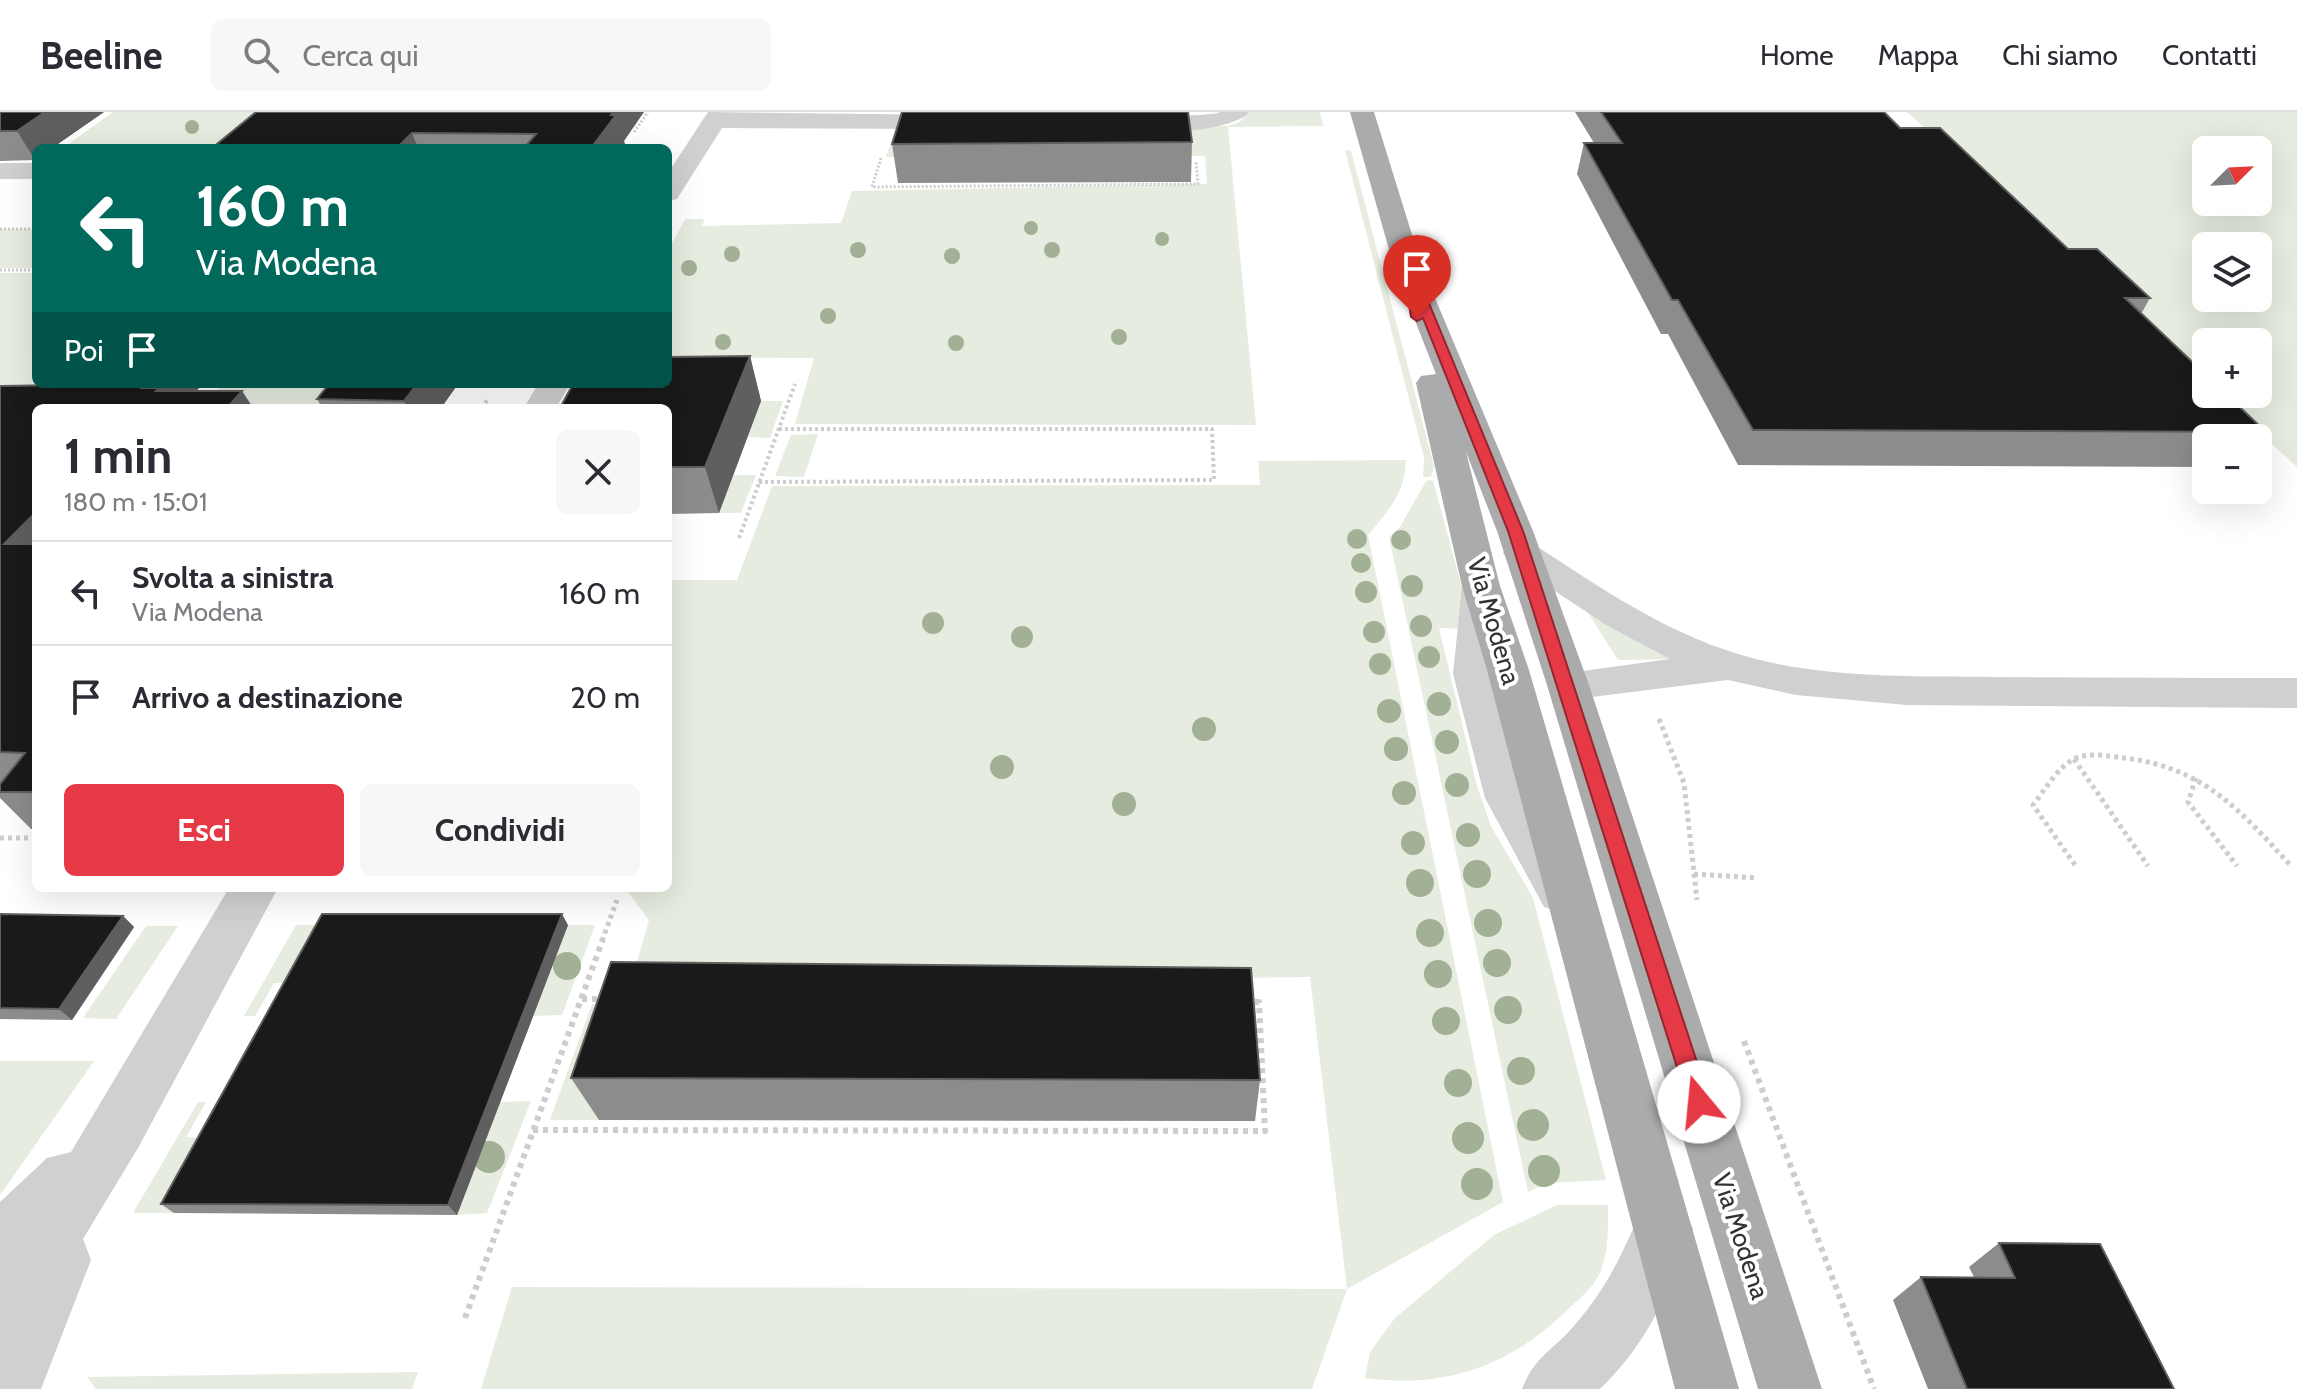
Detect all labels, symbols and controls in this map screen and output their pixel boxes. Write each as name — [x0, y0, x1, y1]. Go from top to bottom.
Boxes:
search box — [211, 19, 771, 91]
text: Beeline — [40, 32, 163, 79]
icon: search — [239, 33, 283, 77]
text: Cerca qui — [303, 37, 419, 74]
text: Home — [1760, 38, 1834, 72]
text: Mappa — [1878, 38, 1958, 72]
text: Chi siamo — [2002, 38, 2118, 72]
text: Contatti — [2162, 38, 2257, 72]
north arrow — [2192, 136, 2272, 216]
map controls — [2192, 136, 2272, 504]
text: 160 m — [196, 172, 349, 240]
icon: left — [64, 176, 168, 280]
button: layers — [2192, 232, 2272, 312]
pin — [1383, 235, 1451, 317]
text: Via Modena — [196, 240, 377, 284]
icon: arrive — [1395, 247, 1439, 291]
icon: arrive — [120, 328, 164, 372]
button: + — [2192, 328, 2272, 408]
text: Poi — [64, 332, 104, 369]
button: − — [2192, 424, 2272, 504]
text: 1 min — [64, 427, 172, 485]
button: close — [556, 430, 640, 514]
text: 180 m · 15:01 — [64, 486, 208, 518]
street label: Via Modena — [1461, 554, 1528, 689]
text: Svolta a sinistra — [132, 559, 334, 596]
icon: left — [64, 571, 108, 615]
text: 160 m — [559, 575, 640, 612]
text: Via Modena — [132, 596, 263, 628]
icon: arrive — [64, 675, 108, 719]
text: Arrivo a destinazione — [132, 679, 403, 716]
text: 20 m — [570, 679, 640, 716]
button: Esci — [64, 784, 344, 876]
button: Condividi — [360, 784, 640, 876]
position arrow — [1657, 1060, 1741, 1144]
street label: Via Modena — [1706, 1169, 1777, 1304]

